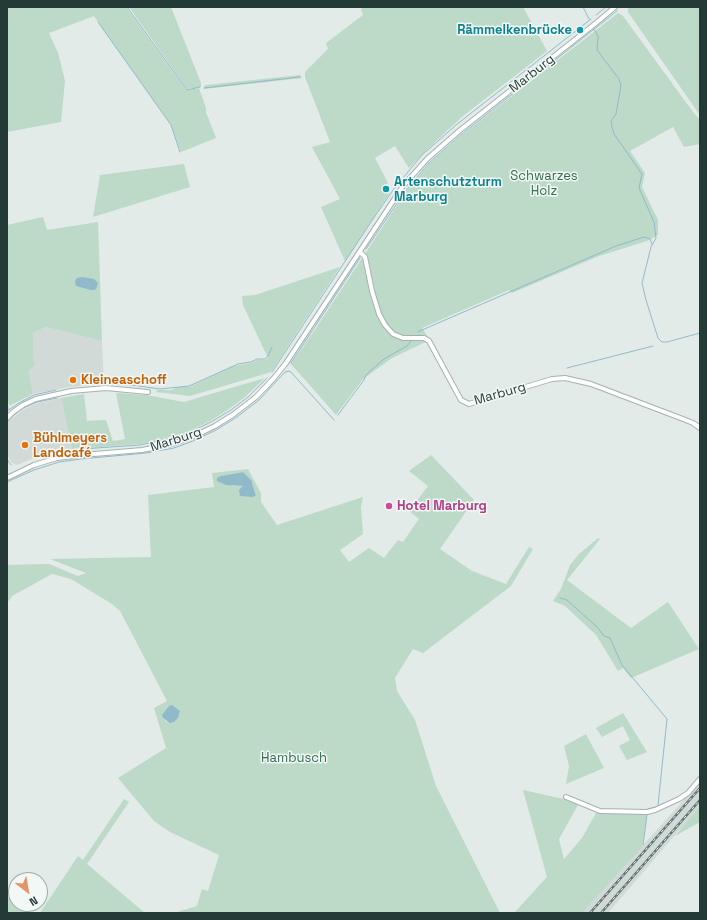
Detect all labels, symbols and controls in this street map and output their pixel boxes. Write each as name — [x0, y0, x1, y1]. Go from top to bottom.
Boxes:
place label: Rämmelkenbrücke — [457, 22, 572, 38]
marker: Rämmelkenbrücke — [575, 25, 585, 35]
street label: Marburg — [506, 52, 558, 96]
park label: Schwarzes Holz — [510, 168, 578, 199]
place label: Artenschutzturm Marburg — [394, 174, 502, 205]
marker: Artenschutzturm Marburg — [381, 184, 391, 194]
place label: Kleineaschoff — [81, 372, 167, 388]
marker: Kleineaschoff — [68, 375, 78, 385]
street label: Marburg — [472, 379, 528, 409]
street label: Marburg — [148, 424, 204, 456]
place label: Bühlmeyers Landcafé — [33, 430, 107, 461]
marker: Bühlmeyers Landcafé — [20, 440, 30, 450]
place label: Hotel Marburg — [397, 498, 487, 514]
marker: Hotel Marburg — [384, 501, 394, 511]
park label: Hambusch — [261, 750, 327, 766]
north arrow — [8, 872, 48, 912]
text: N — [27, 894, 40, 909]

